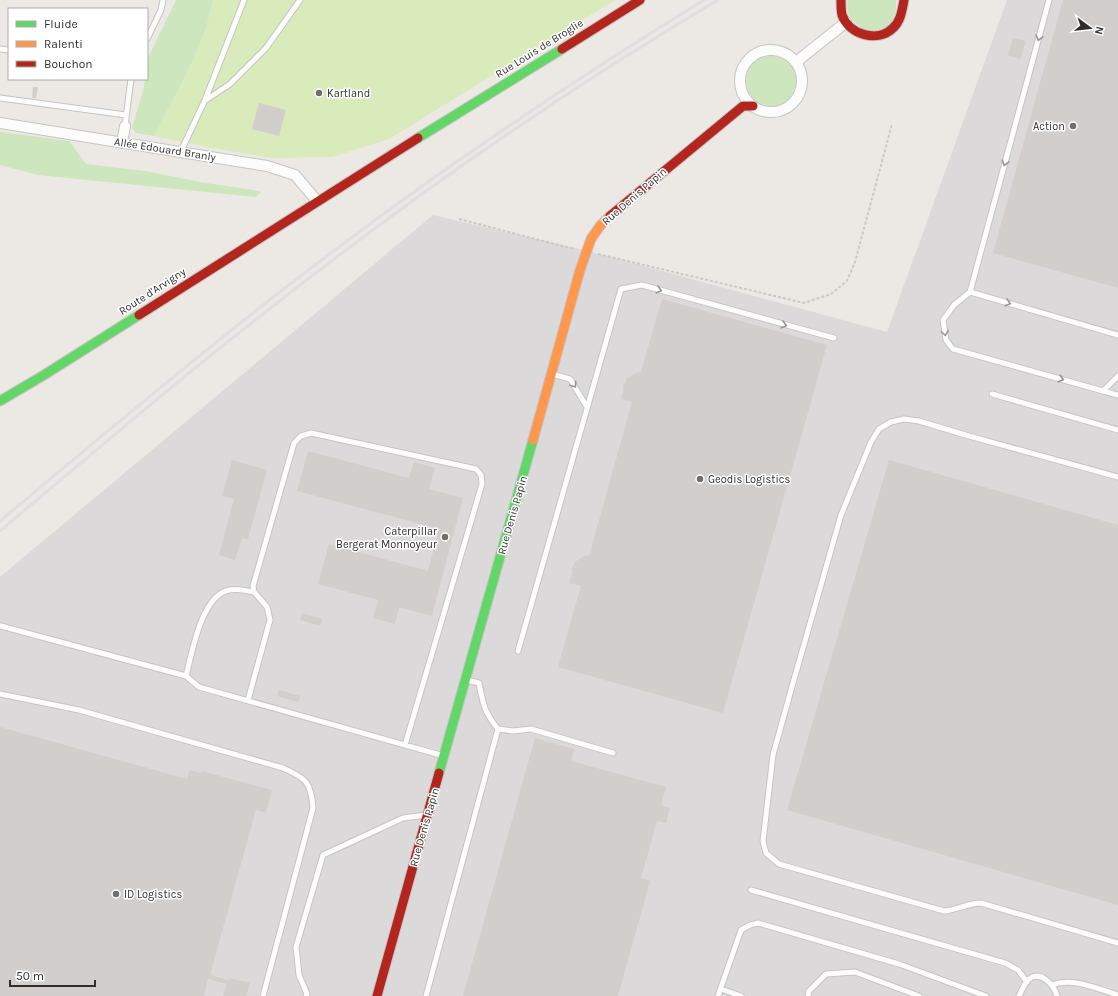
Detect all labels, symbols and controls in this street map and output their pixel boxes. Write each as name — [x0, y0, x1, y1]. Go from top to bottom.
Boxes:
legend — [8, 8, 148, 80]
north arrow — [1070, 8, 1110, 48]
street label: Rue Louis de Broglie — [493, 16, 586, 81]
text: Fluide — [44, 17, 78, 31]
text: N — [1092, 25, 1106, 36]
one-way arrow — [1035, 34, 1044, 41]
text: Ralenti — [44, 37, 83, 51]
text: Bouchon — [44, 57, 93, 71]
place label: Kartland — [327, 87, 370, 100]
marker: Kartland — [314, 88, 324, 98]
place label: Action — [1033, 120, 1065, 133]
marker: Action — [1068, 121, 1078, 131]
street label: Allée Edouard Branly — [113, 135, 217, 164]
one-way arrow — [1002, 160, 1010, 166]
street label: Rue Denis Papin — [599, 165, 669, 228]
street label: Route d'Arvigny — [116, 265, 188, 318]
one-way arrow — [655, 285, 662, 294]
one-way arrow — [1004, 298, 1011, 307]
one-way arrow — [781, 320, 788, 329]
one-way arrow — [940, 330, 949, 336]
one-way arrow — [1057, 374, 1064, 383]
one-way arrow — [569, 380, 576, 387]
place label: Geodis Logistics — [708, 473, 790, 486]
street label: Rue Denis Papin — [495, 474, 530, 556]
marker: Geodis Logistics — [695, 474, 705, 484]
place label: Caterpillar Bergerat Monnoyeur — [336, 525, 437, 551]
marker: Caterpillar Bergerat Monnoyeur — [440, 532, 450, 542]
street label: Rue Denis Papin — [407, 786, 442, 868]
place label: ID Logistics — [124, 888, 182, 901]
marker: ID Logistics — [111, 889, 121, 899]
scale bar — [10, 962, 95, 988]
text: 50 m — [16, 969, 44, 983]

